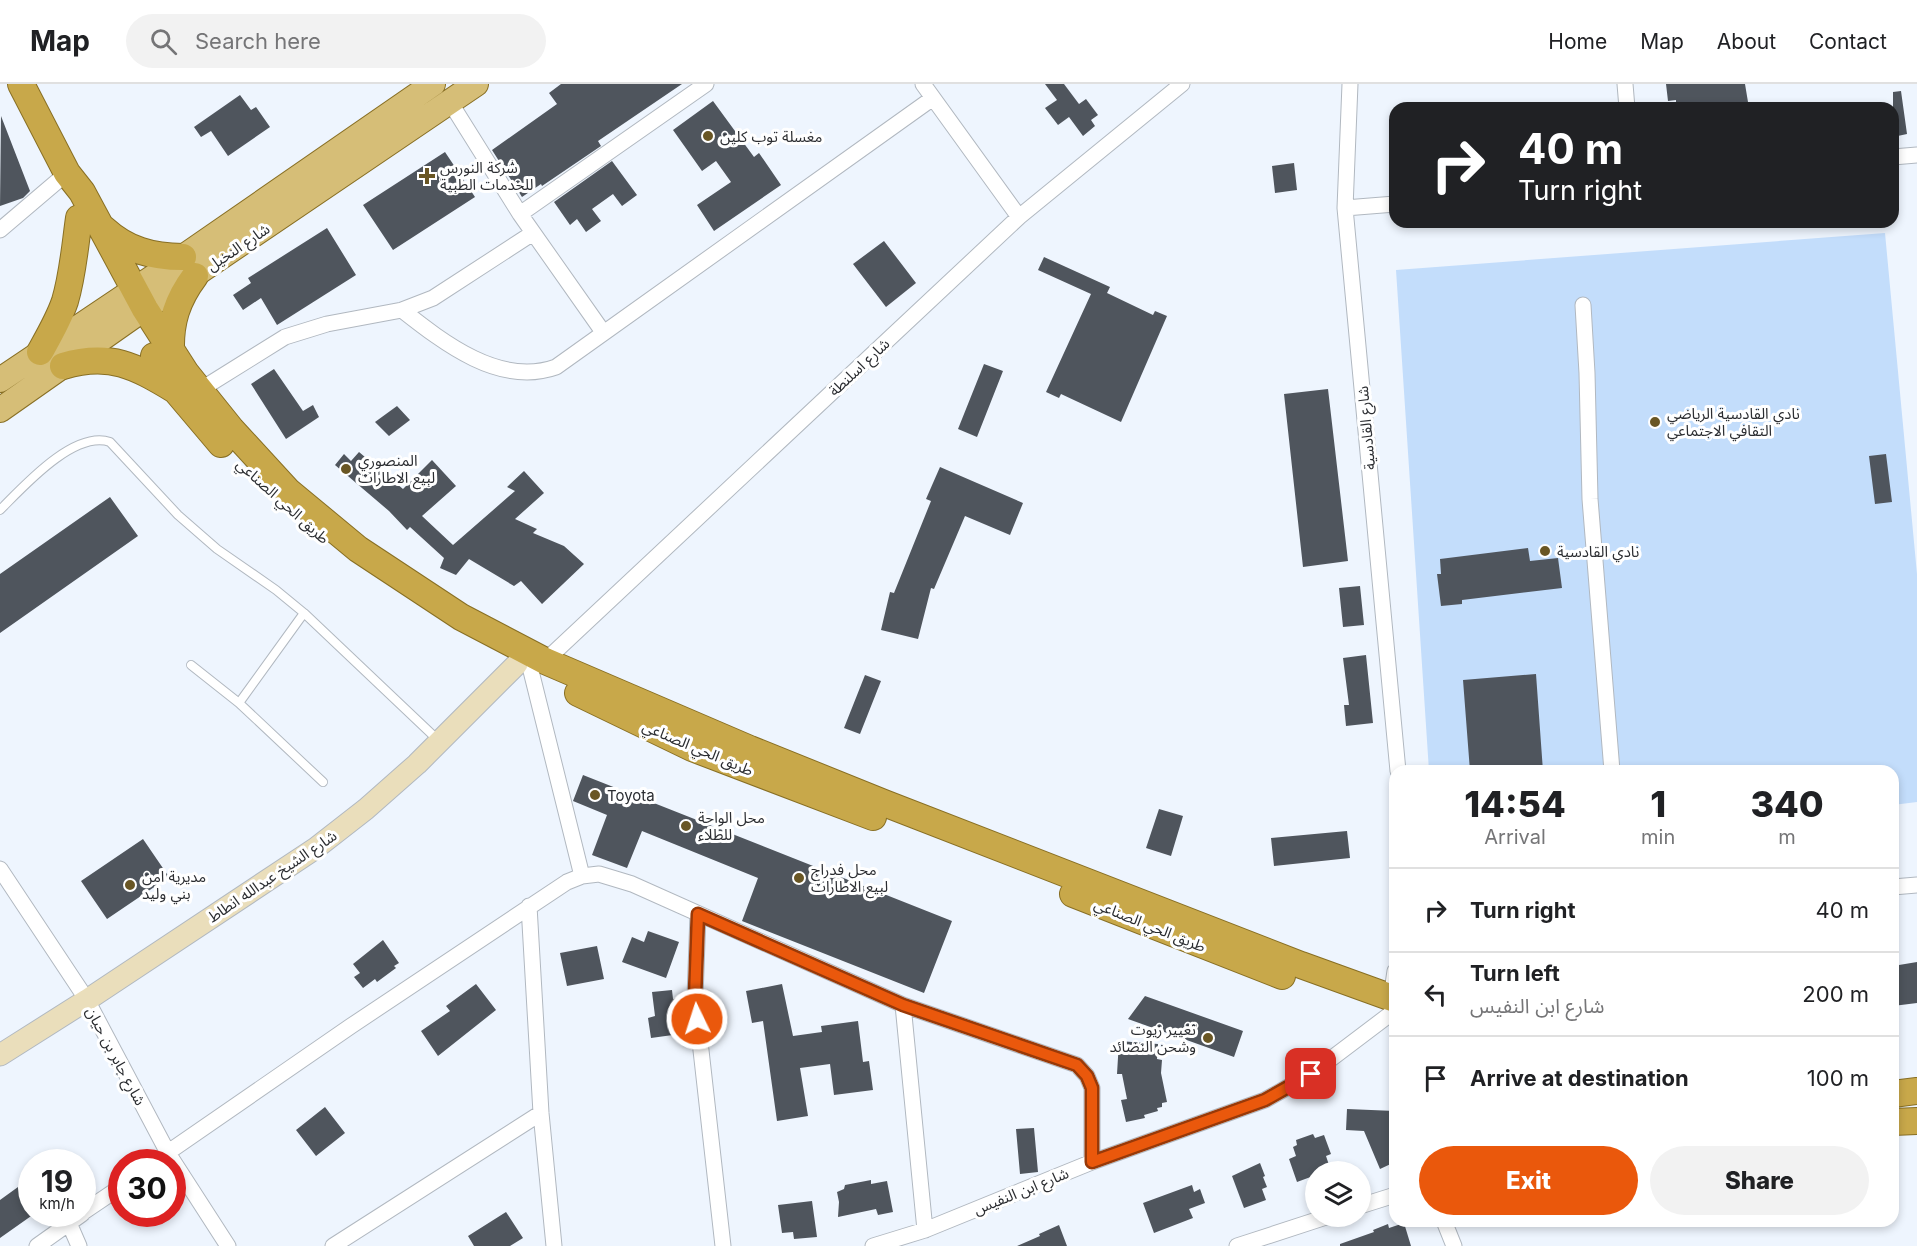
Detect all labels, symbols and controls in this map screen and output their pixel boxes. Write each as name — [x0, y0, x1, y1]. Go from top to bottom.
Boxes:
search box — [126, 14, 546, 68]
text: Map — [30, 24, 90, 58]
icon: search — [147, 25, 180, 58]
text: Search here — [195, 28, 321, 54]
text: Home — [1548, 29, 1607, 54]
text: Map — [1640, 29, 1684, 54]
text: About — [1717, 29, 1776, 54]
text: Contact — [1809, 29, 1887, 54]
text: 40 m — [1518, 123, 1623, 174]
icon: right — [1419, 126, 1497, 204]
place label: مغسلة توب كلين — [720, 127, 822, 146]
marker: مغسلة توب كلين — [701, 129, 715, 143]
place label: شركة النورس للخدمات الطبية — [440, 158, 534, 194]
marker: شركة النورس للخدمات الطبية — [418, 167, 436, 185]
text: Turn right — [1518, 174, 1642, 207]
street label: شارع النخيل — [203, 219, 275, 278]
street label: شارع اسلنطة — [825, 334, 896, 402]
street label: شارع القادسية — [1353, 385, 1382, 471]
place label: نادي القادسية الرياضي التقافي الاجتماعي — [1667, 404, 1800, 442]
marker: نادي القادسية الرياضي التقافي الاجتماعي — [1648, 415, 1662, 429]
place label: المنصوري لبيع الاطارات — [358, 451, 435, 490]
street label: طريق الحي الصناعي — [231, 454, 333, 550]
marker: المنصوري لبيع الاطارات — [339, 462, 353, 476]
place label: نادي القادسية — [1557, 542, 1639, 563]
marker: نادي القادسية — [1538, 544, 1552, 558]
street label: طريق الحي الصناعي — [639, 716, 756, 782]
text: 14:54 — [1464, 782, 1566, 826]
text: 1 — [1650, 782, 1666, 826]
text: 340 — [1750, 782, 1824, 826]
place label: Toyota — [607, 786, 655, 805]
marker: Toyota — [588, 788, 602, 802]
place label: محل الواحة للطلاء — [698, 808, 765, 844]
marker: محل الواحة للطلاء — [679, 819, 693, 833]
text: Arrival — [1484, 825, 1546, 849]
text: min — [1641, 825, 1675, 849]
text: m — [1778, 825, 1796, 849]
street label: شارع الشيخ عبدالله انطاط — [204, 826, 342, 929]
place label: محل فدراج لبيع الاطارات — [811, 860, 888, 899]
place label: مديرية امن بني وليد — [142, 867, 206, 905]
marker: محل فدراج لبيع الاطارات — [792, 871, 806, 885]
marker: مديرية امن بني وليد — [123, 878, 137, 892]
street label: طريق الحي الصناعي — [1091, 894, 1209, 958]
icon: right — [1419, 894, 1452, 927]
text: Turn right — [1470, 897, 1576, 923]
text: 40 m — [1815, 897, 1869, 923]
text: Turn left — [1470, 960, 1560, 986]
icon: left — [1419, 978, 1452, 1011]
text: 200 m — [1802, 981, 1869, 1007]
position arrow — [665, 987, 729, 1051]
text: شارع ابن النفيس — [1470, 994, 1605, 1018]
street label: شارع جابر بن حيان — [79, 1003, 150, 1110]
place label: تغيير زيوت وشحن النضائد — [1110, 1020, 1196, 1056]
marker: تغيير زيوت وشحن النضائد — [1201, 1031, 1215, 1045]
pin — [1285, 1048, 1336, 1099]
icon: arrive — [1294, 1057, 1327, 1090]
icon: arrive — [1419, 1062, 1452, 1095]
text: Arrive at destination — [1470, 1065, 1689, 1091]
text: 100 m — [1807, 1065, 1869, 1091]
button: Exit — [1419, 1146, 1638, 1215]
button: Share — [1650, 1146, 1869, 1215]
speed limit sign: 30 — [108, 1149, 186, 1227]
map controls — [1305, 1161, 1371, 1227]
button: layers — [1305, 1161, 1371, 1227]
text: 19 — [41, 1163, 73, 1199]
street label: شارع ابن النفيس — [971, 1163, 1073, 1221]
text: km/h — [39, 1194, 75, 1213]

